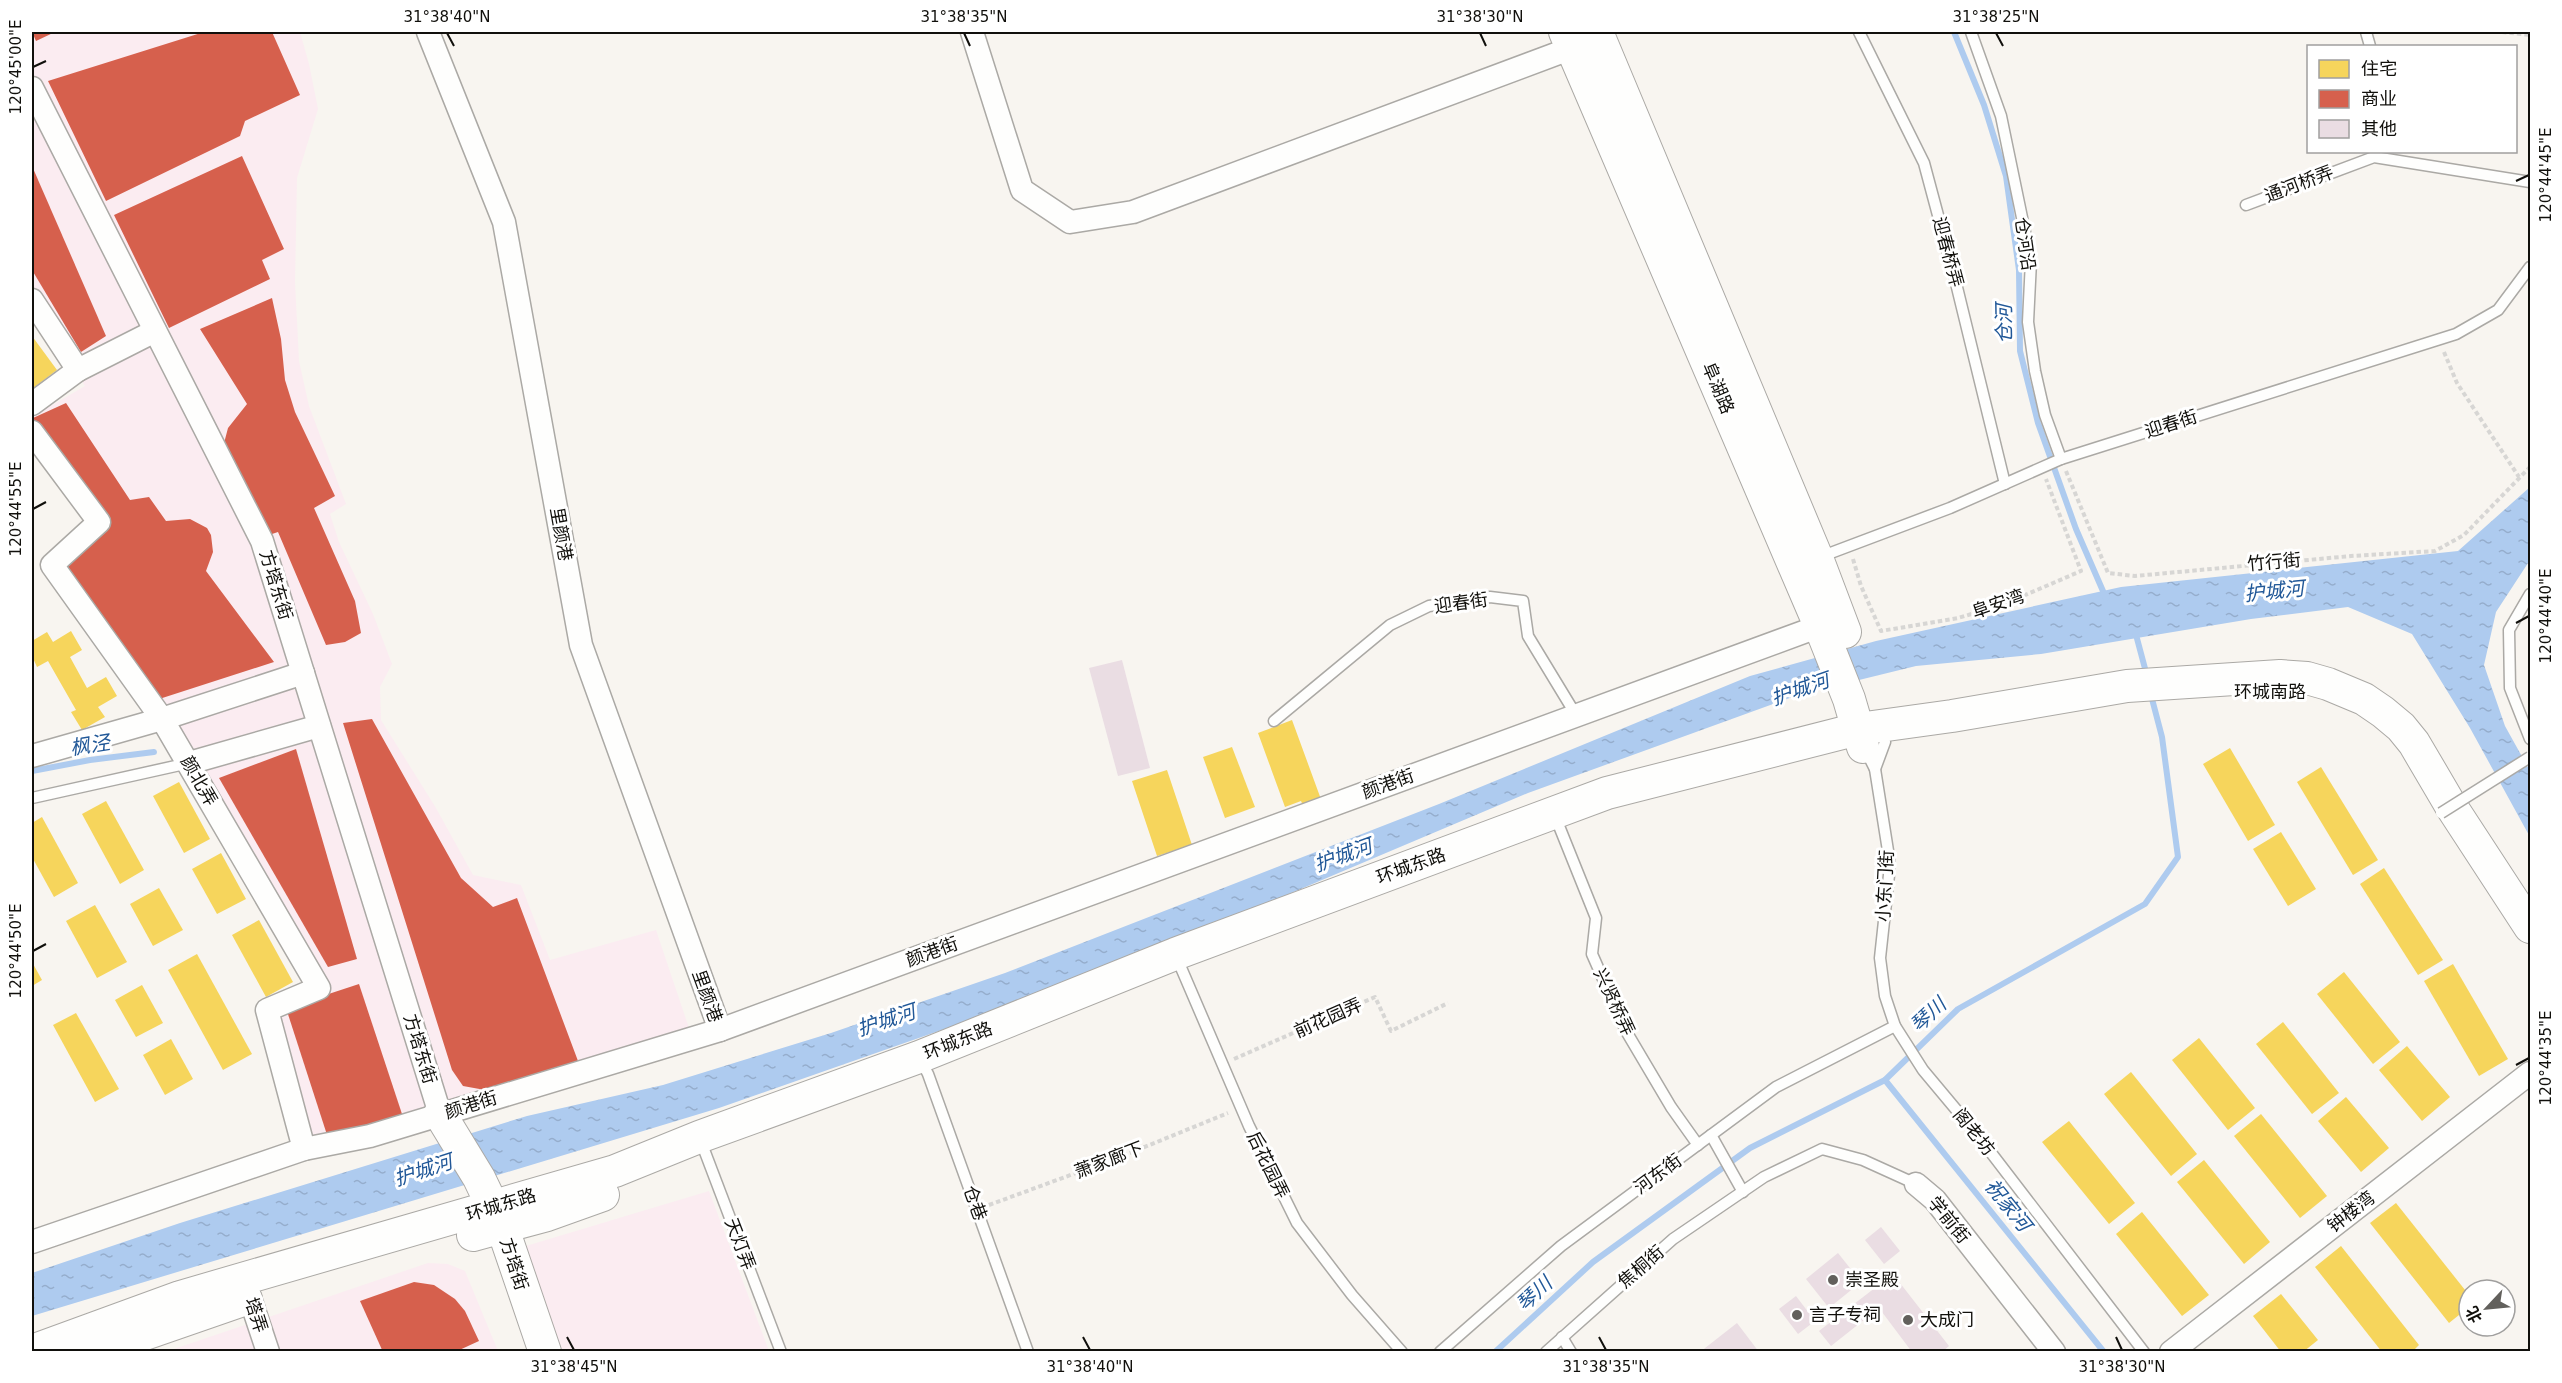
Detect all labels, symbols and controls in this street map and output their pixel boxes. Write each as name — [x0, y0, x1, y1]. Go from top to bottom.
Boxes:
text: 31°38'40"N — [403, 8, 491, 26]
text: 31°38'35"N — [920, 8, 1008, 26]
text: 31°38'30"N — [1436, 8, 1524, 26]
text: 31°38'25"N — [1952, 8, 2040, 26]
text: 120°45'00"E — [7, 20, 25, 114]
legend — [2307, 45, 2517, 153]
text: 住宅 — [2361, 58, 2397, 79]
text: 商业 — [2361, 88, 2397, 109]
text: 其他 — [2361, 118, 2397, 139]
text: 120°44'45"E — [2537, 128, 2555, 222]
street label: 通河桥弄 — [2261, 161, 2336, 206]
street label: 迎春桥弄 — [1929, 214, 1968, 289]
street label: 仓河沿 — [2011, 216, 2040, 272]
water label: 仓河 — [1992, 300, 2016, 344]
street label: 阜湖路 — [1698, 359, 1739, 417]
street label: 迎春街 — [2142, 405, 2200, 442]
text: 120°44'55"E — [7, 462, 25, 556]
street label: 里颜港 — [546, 506, 577, 562]
street label: 方塔东街 — [256, 547, 297, 622]
street label: 竹行街 — [2246, 549, 2302, 574]
text: 120°44'40"E — [2537, 569, 2555, 663]
water label: 护城河 — [2243, 576, 2309, 606]
street label: 阜安湾 — [1969, 585, 2027, 622]
street label: 迎春街 — [1433, 588, 1489, 617]
water label: 护城河 — [1768, 667, 1836, 710]
street label: 环城南路 — [2234, 681, 2306, 702]
water label: 枫泾 — [68, 730, 114, 760]
street label: 颜北弄 — [177, 752, 222, 809]
street label: 颜港街 — [1359, 764, 1417, 803]
water label: 护城河 — [1311, 832, 1379, 877]
street label: 环城东路 — [1373, 843, 1448, 888]
street label: 小东门街 — [1872, 849, 1897, 922]
text: 120°44'50"E — [7, 904, 25, 998]
street label: 颜港街 — [903, 932, 961, 971]
street label: 兴贤桥弄 — [1590, 965, 1639, 1039]
street label: 里颜港 — [688, 967, 727, 1025]
water label: 琴川 — [1905, 991, 1952, 1037]
street label: 前花园弄 — [1291, 993, 1365, 1042]
water label: 护城河 — [854, 998, 922, 1041]
street label: 方塔东街 — [400, 1011, 441, 1086]
text: 120°44'35"E — [2537, 1011, 2555, 1105]
street label: 环城东路 — [921, 1017, 995, 1064]
street label: 颜港街 — [442, 1087, 500, 1122]
street label: 阁老坊 — [1949, 1104, 2000, 1159]
street label: 后花园弄 — [1243, 1128, 1294, 1202]
street label: 萧家廊下 — [1071, 1137, 1146, 1182]
water label: 护城河 — [391, 1148, 459, 1191]
street label: 河东街 — [1630, 1149, 1686, 1198]
water label: 祝家河 — [1980, 1174, 2039, 1239]
street label: 仓巷 — [959, 1182, 991, 1223]
street label: 环城东路 — [463, 1184, 538, 1225]
street label: 钟楼湾 — [2323, 1187, 2378, 1237]
street label: 学前街 — [1924, 1192, 1975, 1247]
street label: 天灯弄 — [721, 1215, 760, 1273]
street label: 方塔街 — [496, 1235, 533, 1293]
street label: 焦桐街 — [1613, 1241, 1668, 1292]
place label: 崇圣殿 — [1845, 1269, 1899, 1290]
water label: 琴川 — [1511, 1270, 1558, 1316]
marker: 崇圣殿 — [1826, 1273, 1840, 1287]
north arrow — [2457, 1278, 2517, 1338]
street label: 塔弄 — [241, 1294, 272, 1335]
text: 北 — [2462, 1303, 2486, 1326]
place label: 言子专祠 — [1809, 1304, 1881, 1325]
marker: 言子专祠 — [1790, 1308, 1804, 1322]
place label: 大成门 — [1920, 1309, 1974, 1330]
marker: 大成门 — [1901, 1313, 1915, 1327]
text: 31°38'45"N — [530, 1358, 618, 1376]
text: 31°38'40"N — [1046, 1358, 1134, 1376]
text: 31°38'35"N — [1562, 1358, 1650, 1376]
text: 31°38'30"N — [2078, 1358, 2166, 1376]

